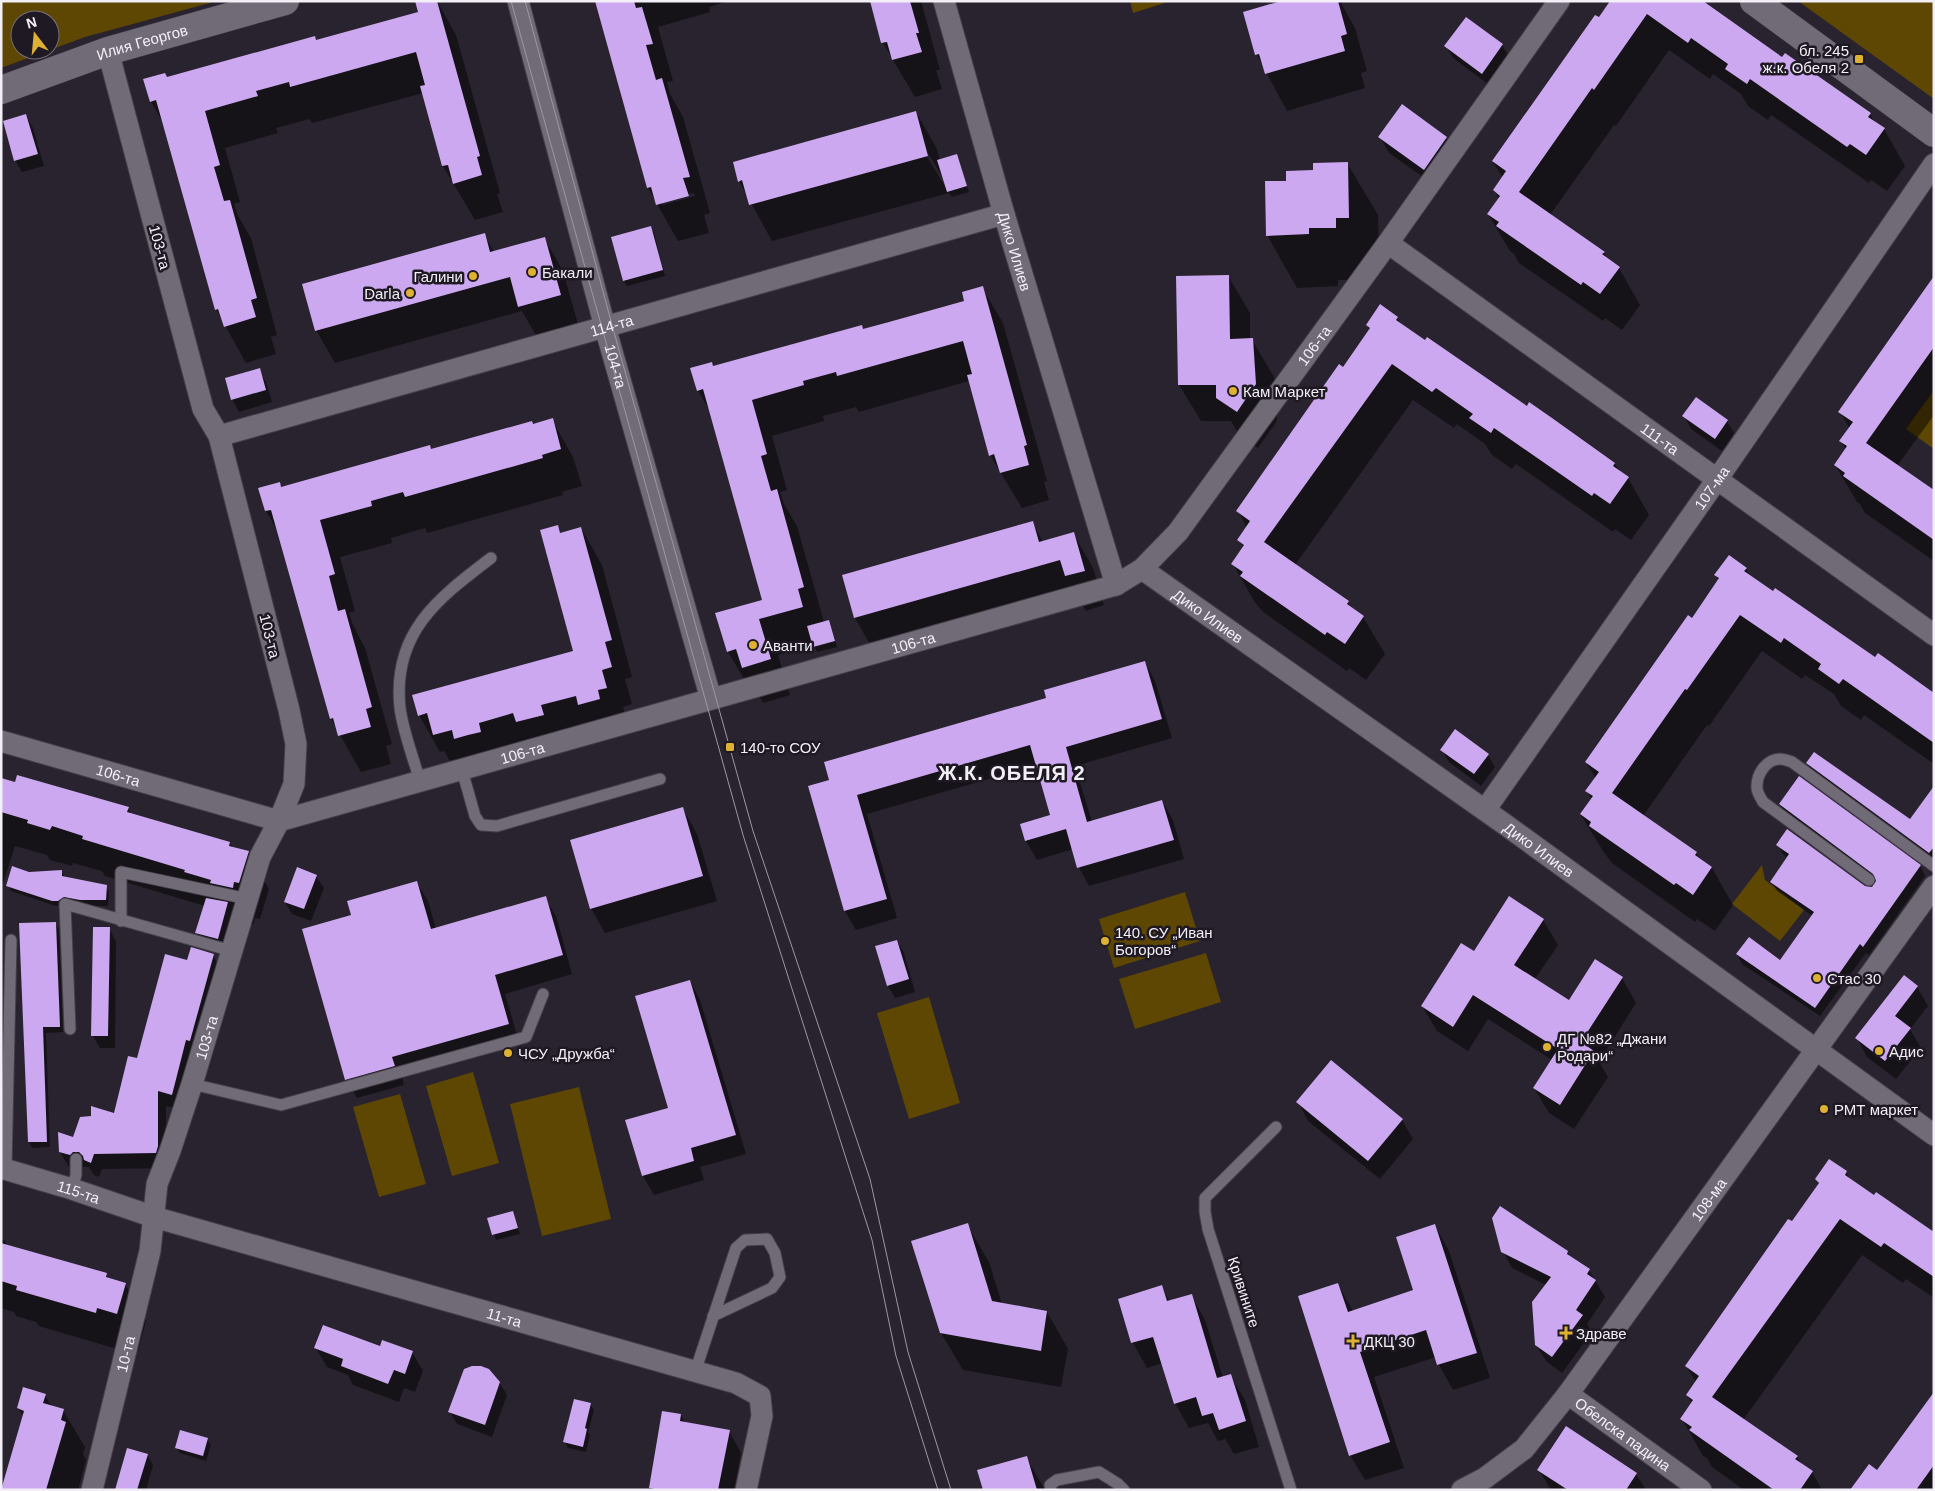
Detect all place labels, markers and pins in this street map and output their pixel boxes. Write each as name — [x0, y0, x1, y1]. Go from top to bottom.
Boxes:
place label: бл. 245 ж.к. Обеля 2 — [1763, 42, 1849, 76]
marker: бл. 245 ж.к. Обеля 2 — [1853, 53, 1865, 65]
place label: Бакали — [542, 264, 593, 281]
marker: Бакали — [526, 266, 538, 278]
place label: Галини — [414, 268, 463, 285]
marker: Галини — [467, 270, 479, 282]
place label: Darla — [364, 285, 401, 302]
marker: Darla — [404, 287, 416, 299]
place label: Кам Маркет — [1243, 383, 1325, 400]
marker: Кам Маркет — [1227, 385, 1239, 397]
place label: Аванти — [763, 637, 813, 654]
marker: Аванти — [747, 639, 759, 651]
place label: 140-то СОУ — [740, 739, 821, 756]
marker: 140-то СОУ — [724, 741, 736, 753]
place label: 140. СУ „Иван Богоров“ — [1115, 924, 1213, 958]
marker: 140. СУ „Иван Богоров“ — [1099, 935, 1111, 947]
place label: Стас 30 — [1827, 970, 1881, 987]
marker: Стас 30 — [1811, 972, 1823, 984]
place label: ДГ №82 „Джани Родари“ — [1557, 1030, 1667, 1064]
marker: ДГ №82 „Джани Родари“ — [1541, 1041, 1553, 1053]
place label: Адис — [1889, 1043, 1924, 1060]
place label: ЧСУ „Дружба“ — [518, 1045, 615, 1062]
marker: Адис — [1873, 1045, 1885, 1057]
marker: ЧСУ „Дружба“ — [502, 1047, 514, 1059]
place label: РМТ маркет — [1834, 1101, 1918, 1118]
marker: РМТ маркет — [1818, 1103, 1830, 1115]
place label: Здраве — [1576, 1325, 1627, 1342]
marker: Здраве — [1560, 1327, 1572, 1339]
place label: ДКЦ 30 — [1364, 1333, 1415, 1350]
marker: ДКЦ 30 — [1346, 1334, 1360, 1348]

